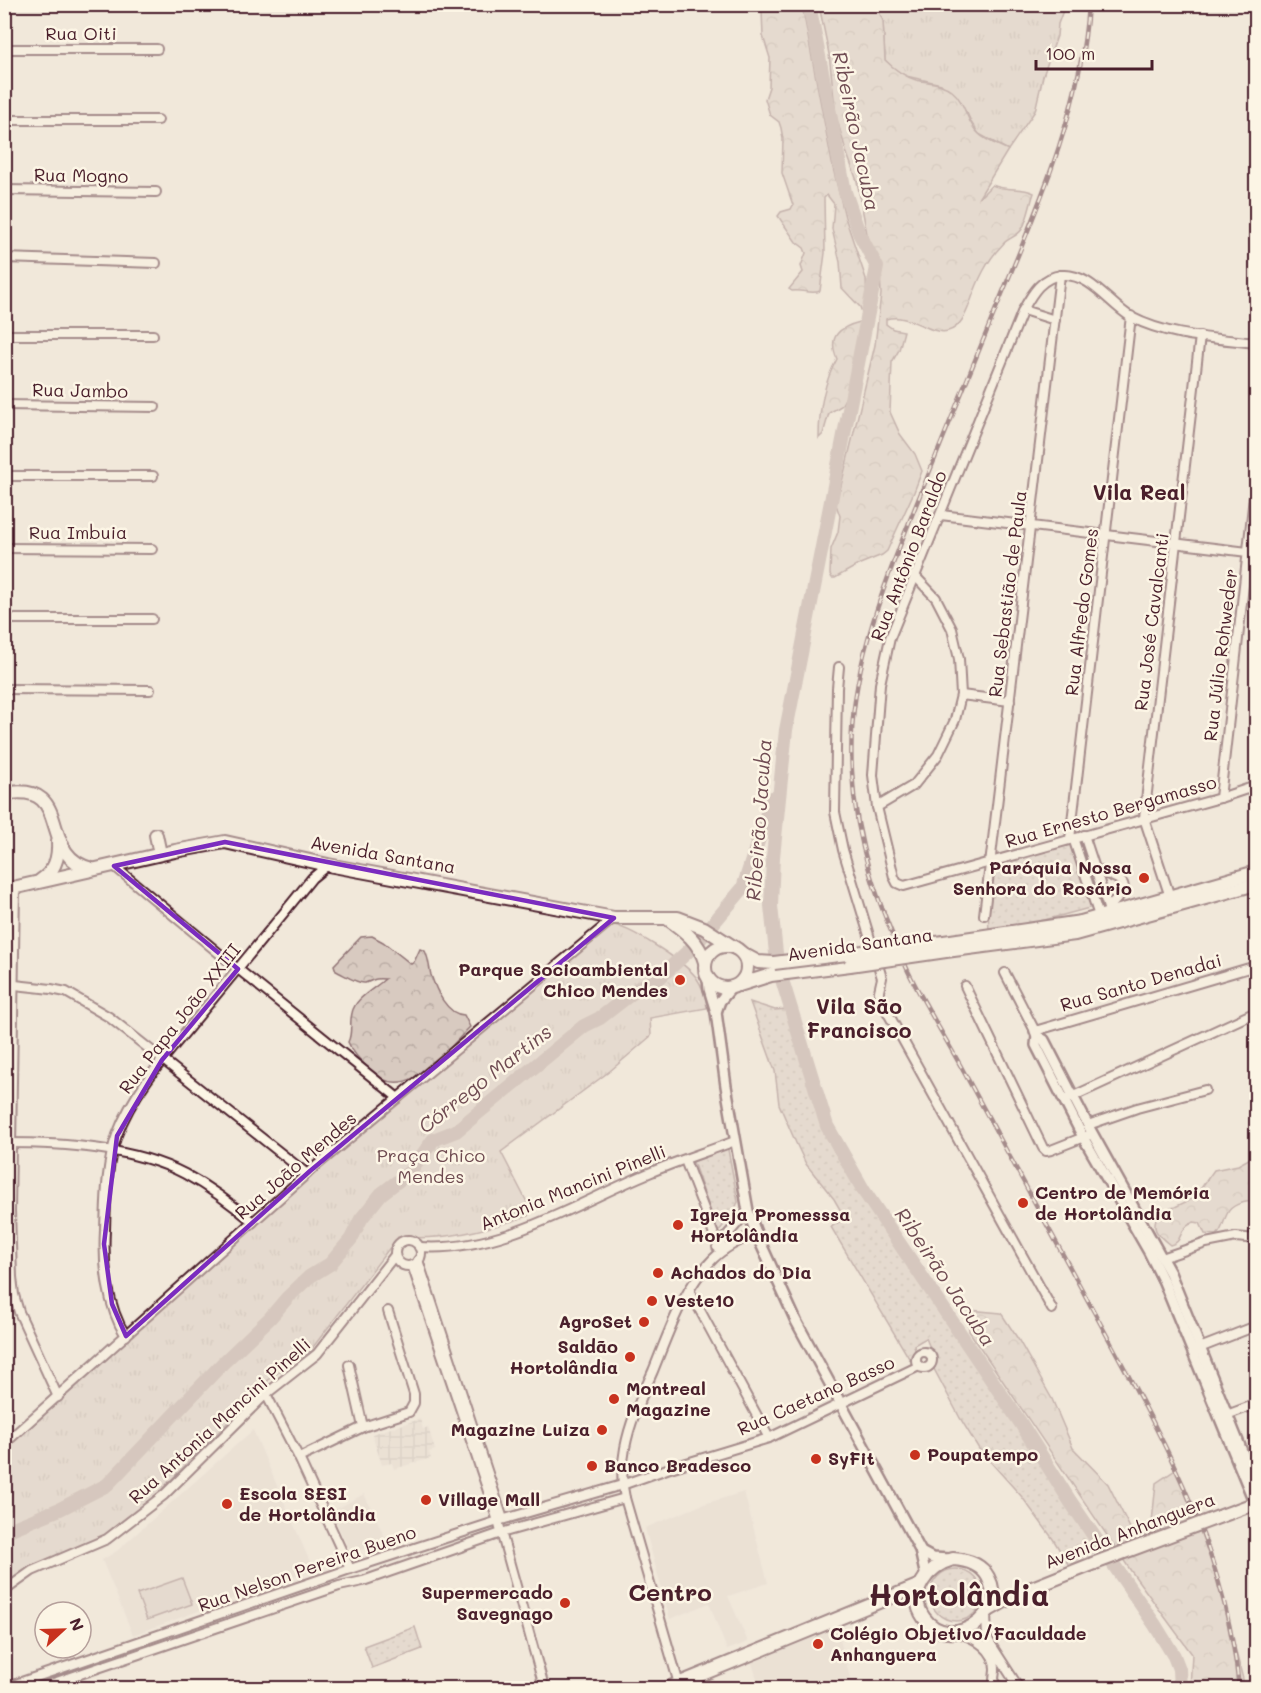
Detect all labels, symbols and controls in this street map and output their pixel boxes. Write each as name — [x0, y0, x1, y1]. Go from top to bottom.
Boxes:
street label: Rua Oiti — [45, 21, 117, 45]
scale bar — [1036, 33, 1152, 71]
text: 100 m — [1045, 41, 1095, 65]
water label: Ribeirão Jacuba — [827, 49, 887, 213]
street label: Rua Mogno — [34, 162, 129, 188]
street label: Rua Jambo — [32, 377, 129, 403]
street label: Rua Antônio Baraldo — [865, 467, 952, 644]
district label: Vila Real — [1093, 478, 1185, 505]
street label: Rua Sebastião de Paula — [982, 489, 1032, 699]
street label: Rua Imbuia — [29, 520, 127, 544]
street label: Rua Alfredo Gomes — [1059, 527, 1103, 697]
street label: Rua José Cavalcanti — [1128, 532, 1174, 712]
street label: Rua Júlio Rohweder — [1198, 567, 1242, 742]
water label: Ribeirão Jacuba — [739, 738, 777, 902]
street label: Rua Ernesto Bergamasso — [1002, 769, 1219, 853]
street label: Avenida Santana — [309, 829, 458, 879]
place label: Paróquia Nossa Senhora do Rosário — [953, 855, 1132, 900]
marker: Paróquia Nossa Senhora do Rosário — [1137, 871, 1151, 885]
street label: Avenida Santana — [785, 922, 934, 966]
street label: Rua Papa João XXIII — [113, 938, 246, 1098]
street label: Rua Santo Denadai — [1057, 948, 1224, 1017]
place label: Parque Socioambiental Chico Mendes — [458, 957, 668, 1002]
marker: Parque Socioambiental Chico Mendes — [673, 973, 687, 987]
district label: Vila São Francisco — [807, 992, 912, 1043]
water label: Córrego Martins — [412, 1018, 556, 1139]
street label: Rua João Mendes — [230, 1106, 361, 1225]
street label: Antonia Mancini Pinelli — [476, 1139, 669, 1235]
park label: Praça Chico Mendes — [377, 1143, 486, 1188]
place label: Centro de Memória de Hortolândia — [1035, 1180, 1210, 1225]
marker: Centro de Memória de Hortolândia — [1016, 1196, 1030, 1210]
place label: Igreja Promesssa Hortolândia — [690, 1202, 850, 1247]
water label: Ribeirão Jacuba — [890, 1202, 1002, 1351]
marker: Igreja Promesssa Hortolândia — [671, 1218, 685, 1232]
place label: Achados do Dia — [670, 1260, 812, 1284]
marker: Achados do Dia — [651, 1266, 665, 1280]
place label: Veste10 — [664, 1288, 734, 1312]
marker: Veste10 — [645, 1294, 659, 1308]
place label: AgroSet — [558, 1309, 632, 1333]
marker: AgroSet — [637, 1315, 651, 1329]
street label: Rua Antonia Mancini Pinelli — [123, 1332, 315, 1508]
place label: Saldão Hortolândia — [510, 1334, 618, 1379]
street label: Rua Caetano Basso — [733, 1349, 898, 1441]
marker: Saldão Hortolândia — [623, 1350, 637, 1364]
place label: Montreal Magazine — [626, 1376, 711, 1421]
marker: Montreal Magazine — [607, 1392, 621, 1406]
place label: Magazine Luiza — [451, 1417, 590, 1441]
marker: Magazine Luiza — [595, 1423, 609, 1437]
place label: Poupatempo — [927, 1442, 1038, 1466]
place label: SyFit — [828, 1446, 875, 1470]
marker: Poupatempo — [908, 1448, 922, 1462]
marker: SyFit — [809, 1452, 823, 1466]
place label: Banco Bradesco — [604, 1453, 751, 1477]
marker: Banco Bradesco — [585, 1459, 599, 1473]
place label: Escola SESI de Hortolândia — [239, 1481, 376, 1526]
street label: Avenida Anhanguera — [1041, 1486, 1218, 1574]
place label: Village Mall — [438, 1487, 540, 1511]
marker: Village Mall — [419, 1493, 433, 1507]
marker: Escola SESI de Hortolândia — [220, 1497, 234, 1511]
street label: Rua Nelson Pereira Bueno — [194, 1519, 419, 1617]
district label: Hortolândia — [869, 1574, 1049, 1614]
district label: Centro — [628, 1576, 712, 1607]
place label: Supermercado Savegnago — [421, 1580, 553, 1625]
marker: Supermercado Savegnago — [558, 1596, 572, 1610]
north arrow — [33, 1600, 93, 1660]
text: N — [65, 1615, 89, 1634]
place label: Colégio Objetivo/Faculdade Anhanguera — [830, 1621, 1087, 1666]
marker: Colégio Objetivo/Faculdade Anhanguera — [811, 1637, 825, 1651]

